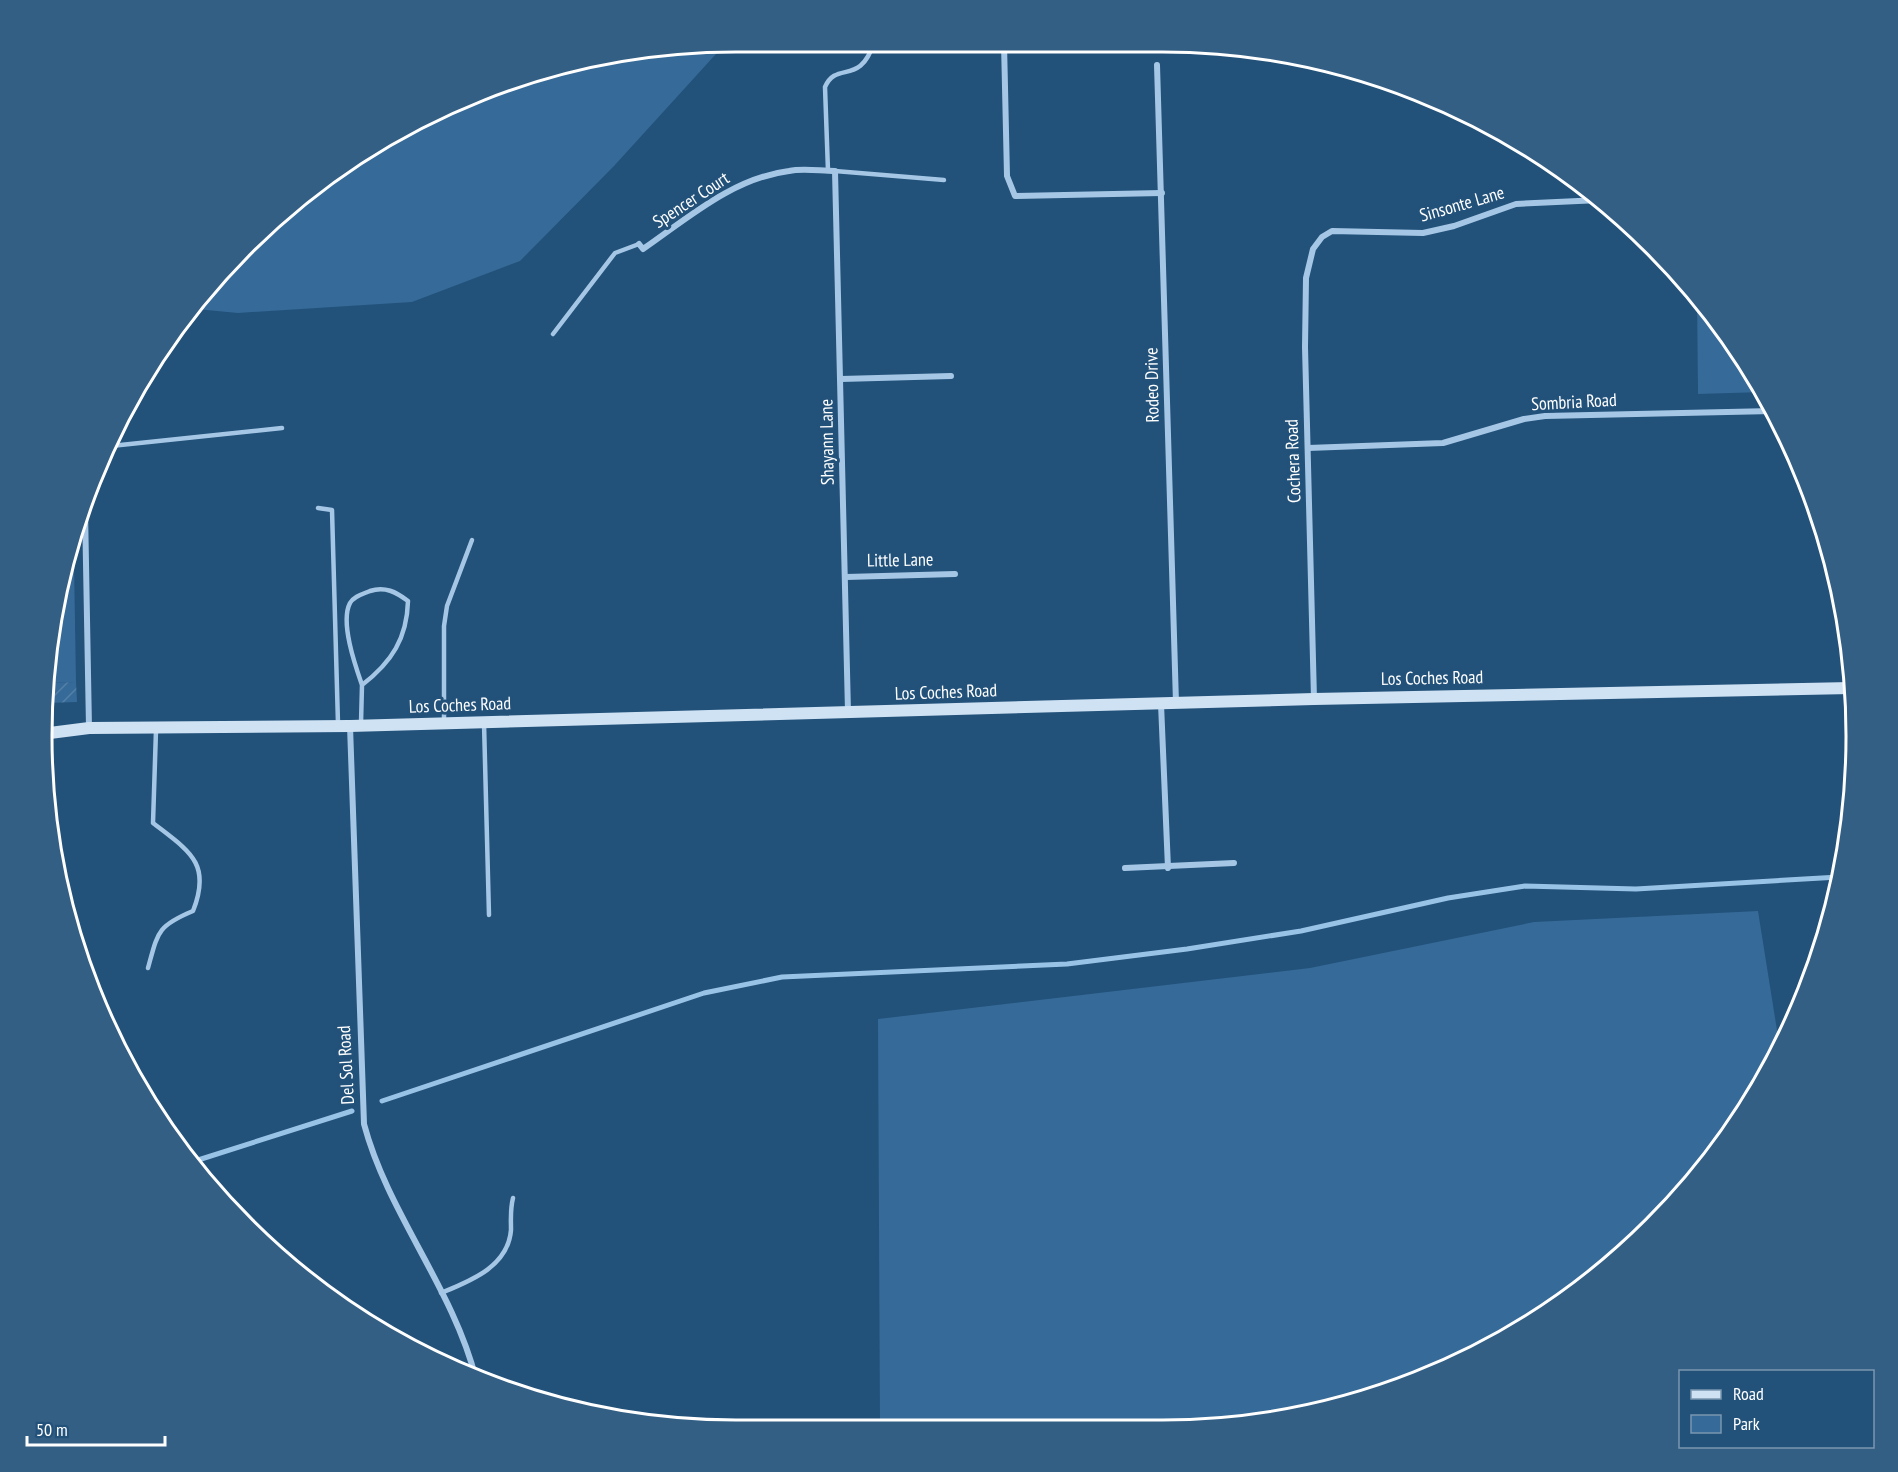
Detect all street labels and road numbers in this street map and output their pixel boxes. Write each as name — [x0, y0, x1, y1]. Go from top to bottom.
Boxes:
street label: Spencer Court — [648, 166, 733, 233]
street label: Sinsonte Lane — [1417, 180, 1507, 227]
street label: Rodeo Drive — [1139, 347, 1164, 423]
street label: Sombria Road — [1531, 388, 1617, 415]
street label: Shayann Lane — [814, 399, 839, 485]
street label: Cochera Road — [1280, 419, 1305, 503]
street label: Little Lane — [867, 547, 933, 572]
street label: Los Coches Road — [1381, 665, 1483, 690]
street label: Los Coches Road — [894, 678, 997, 705]
street label: Los Coches Road — [408, 691, 511, 718]
street label: Del Sol Road — [332, 1025, 359, 1105]

